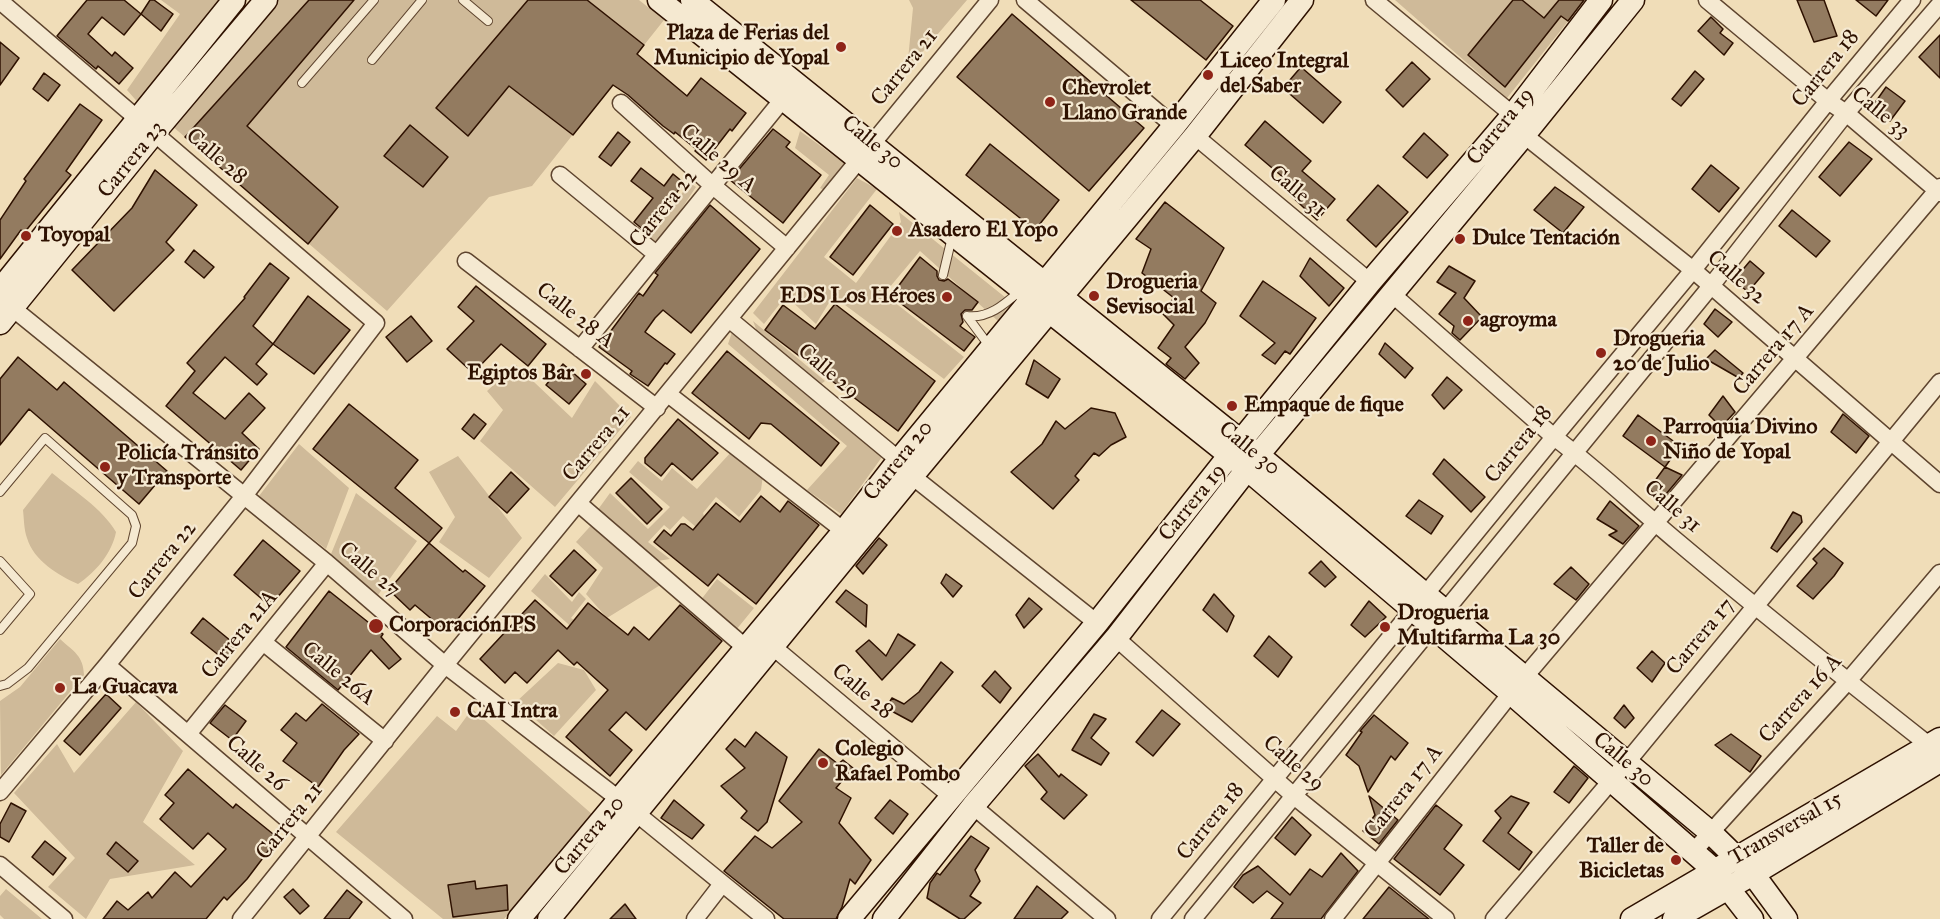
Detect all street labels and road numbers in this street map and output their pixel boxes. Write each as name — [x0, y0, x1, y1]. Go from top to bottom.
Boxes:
street label: Carrera 21 — [866, 24, 944, 112]
street label: Carrera 18 — [1787, 25, 1865, 113]
street label: Calle 33 — [1845, 81, 1915, 145]
street label: Carrera 19 — [1462, 83, 1540, 171]
street label: Calle 30 — [836, 110, 908, 176]
street label: Carrera 23 — [93, 116, 171, 204]
street label: Calle 29 A — [675, 119, 761, 199]
street label: Calle 28 — [180, 123, 252, 191]
street label: Calle 31 — [1263, 160, 1331, 224]
street label: Carrera 22 — [624, 164, 704, 254]
street label: Calle 32 — [1701, 245, 1771, 311]
street label: Calle 28 A — [531, 277, 619, 355]
street label: Carrera 17 A — [1728, 299, 1820, 401]
street label: Calle 29 — [792, 339, 864, 405]
street label: Carrera 21 — [557, 400, 637, 488]
street label: Carrera 18 — [1480, 401, 1558, 489]
street label: Carrera 20 — [859, 415, 939, 507]
street label: Calle 30 — [1213, 416, 1285, 482]
street label: Carrera 19 — [1154, 459, 1232, 547]
street label: Calle 31 — [1638, 475, 1706, 539]
street label: Carrera 22 — [123, 516, 203, 606]
street label: Calle 27 — [333, 537, 405, 603]
street label: Carrera 21A — [196, 585, 284, 685]
street label: Carrera 17 — [1661, 593, 1741, 681]
street label: Calle 26A — [296, 636, 380, 712]
street label: Carrera 16 A — [1754, 649, 1848, 749]
street label: Calle 28 — [826, 659, 898, 725]
street label: Calle 30 — [1587, 727, 1659, 793]
street label: Calle 26 — [220, 730, 292, 798]
street label: Calle 29 — [1257, 730, 1329, 798]
street label: Carrera 17 A — [1359, 740, 1449, 844]
street label: Carrera 21 — [251, 778, 329, 866]
street label: Carrera 18 — [1172, 778, 1250, 866]
street label: Transversal 15 — [1725, 786, 1847, 872]
street label: Carrera 20 — [549, 791, 631, 881]

